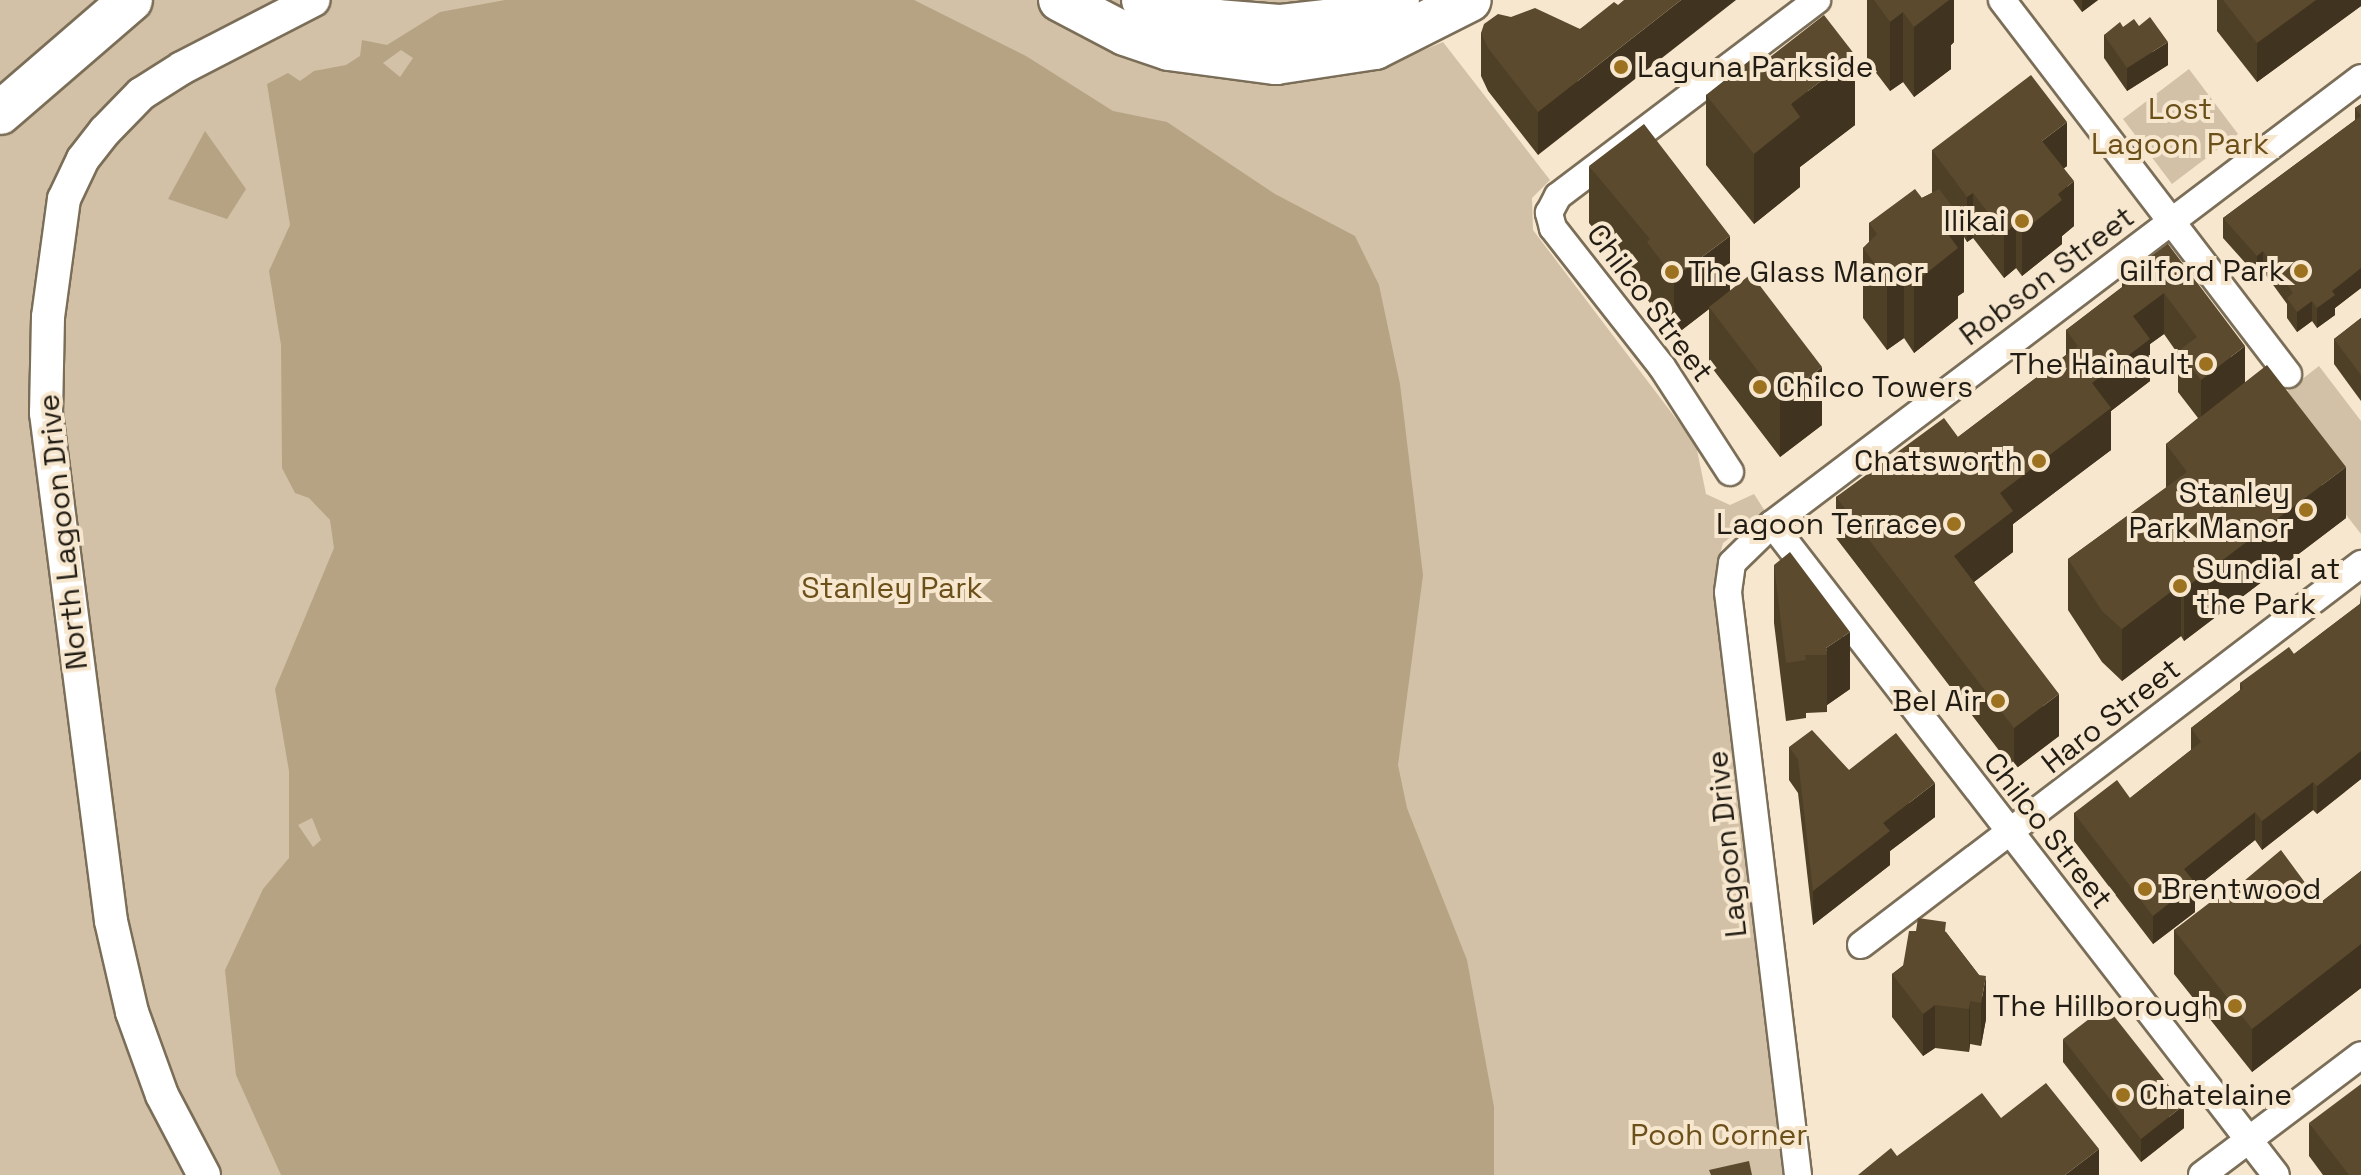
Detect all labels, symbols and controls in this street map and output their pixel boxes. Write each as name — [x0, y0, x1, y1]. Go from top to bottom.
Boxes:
place label: Laguna Parkside — [1637, 49, 1873, 85]
marker: Laguna Parkside — [1612, 58, 1630, 76]
park label: Lost Lagoon Park — [2091, 91, 2269, 162]
street label: Robson Street — [1953, 199, 2141, 353]
place label: Ilikai — [1944, 203, 2006, 239]
marker: Ilikai — [2013, 212, 2031, 230]
street label: Chilco Street — [1579, 217, 1721, 389]
place label: Gilford Park — [2119, 253, 2285, 289]
place label: The Glass Manor — [1688, 254, 1925, 290]
marker: Gilford Park — [2292, 262, 2310, 280]
marker: The Glass Manor — [1663, 263, 1681, 281]
place label: The Hainault — [2009, 346, 2190, 382]
marker: The Hainault — [2197, 355, 2215, 373]
place label: Chilco Towers — [1776, 369, 1974, 405]
marker: Chilco Towers — [1751, 378, 1769, 396]
street label: North Lagoon Drive — [31, 392, 95, 672]
place label: Chatsworth — [1854, 443, 2023, 479]
marker: Chatsworth — [2030, 452, 2048, 470]
place label: Stanley Park Manor — [2128, 475, 2290, 546]
marker: Stanley Park Manor — [2297, 501, 2315, 519]
place label: Lagoon Terrace — [1715, 506, 1938, 542]
marker: Lagoon Terrace — [1945, 515, 1963, 533]
place label: Sundial at the Park — [2196, 551, 2340, 622]
park label: Stanley Park — [801, 570, 983, 606]
marker: Sundial at the Park — [2171, 577, 2189, 595]
street label: Haro Street — [2035, 651, 2187, 781]
place label: Bel Air — [1892, 683, 1982, 719]
marker: Bel Air — [1989, 692, 2007, 710]
street label: Chilco Street — [1976, 746, 2120, 916]
street label: Lagoon Drive — [1699, 749, 1755, 939]
place label: Brentwood — [2161, 871, 2321, 907]
marker: Brentwood — [2136, 880, 2154, 898]
place label: The Hillborough — [1993, 988, 2219, 1024]
marker: The Hillborough — [2226, 997, 2244, 1015]
place label: Chatelaine — [2139, 1077, 2292, 1113]
marker: Chatelaine — [2114, 1086, 2132, 1104]
park label: Pooh Corner — [1630, 1117, 1808, 1153]

